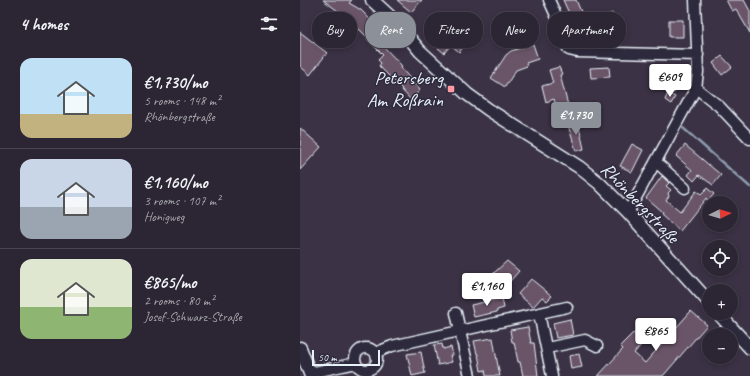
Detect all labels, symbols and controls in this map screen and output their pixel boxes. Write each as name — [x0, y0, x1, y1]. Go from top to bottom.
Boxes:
chip: Buy — [312, 12, 357, 48]
chip: Rent — [365, 12, 416, 48]
chip: Filters — [424, 12, 483, 48]
chip: New — [491, 12, 539, 48]
chip: Apartment — [547, 12, 626, 48]
icon: filters — [258, 13, 280, 35]
text: 4 homes — [20, 14, 68, 35]
pin: €609 — [646, 64, 694, 98]
place label: Petersberg Am Roßrain — [367, 66, 444, 112]
text: €609 — [658, 69, 682, 85]
text: €1,730/mo — [144, 72, 207, 93]
icon: home — [52, 74, 100, 122]
marker: Petersberg Am Roßrain — [446, 84, 456, 94]
text: 5 rooms · 148 m² — [144, 93, 220, 109]
pin: €1,730 — [543, 102, 609, 136]
text: €1,730 — [560, 107, 592, 123]
text: Rhönbergstraße — [144, 109, 215, 125]
street label: Rhönbergstraße — [596, 158, 686, 250]
text: €1,160/mo — [144, 172, 208, 193]
icon: home — [52, 175, 100, 223]
text: 3 rooms · 107 m² — [144, 193, 220, 209]
north arrow — [702, 196, 738, 232]
map controls — [702, 196, 738, 364]
text: Honigweg — [144, 209, 184, 225]
button: locate — [702, 240, 738, 276]
text: €865/mo — [144, 272, 196, 293]
pin: €1,160 — [454, 273, 520, 307]
icon: home — [52, 275, 100, 323]
text: €1,160 — [471, 278, 503, 294]
button: + — [702, 284, 738, 320]
text: 2 rooms · 80 m² — [144, 293, 214, 309]
text: Josef-Schwarz-Straße — [144, 309, 242, 325]
pin: €865 — [632, 318, 680, 352]
text: €865 — [644, 323, 668, 339]
button: − — [702, 328, 738, 364]
scale bar — [312, 348, 380, 367]
text: 50 m — [318, 350, 337, 364]

